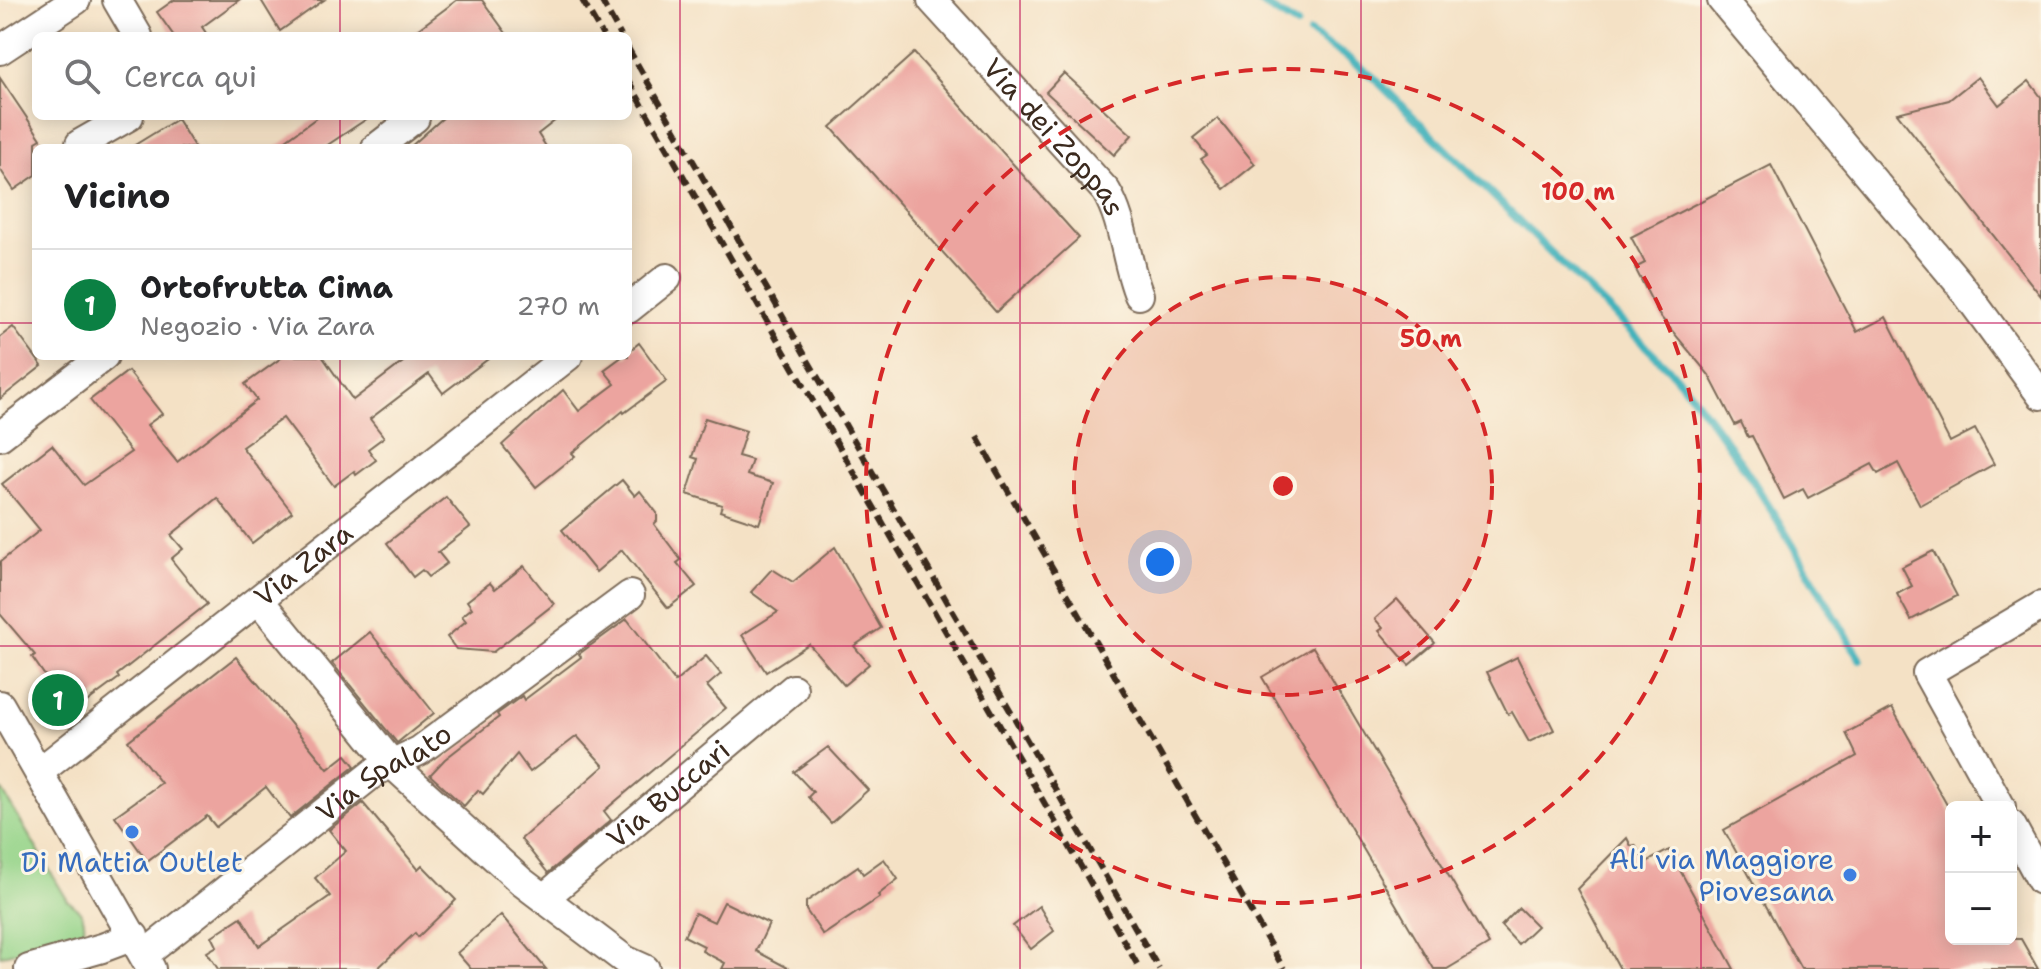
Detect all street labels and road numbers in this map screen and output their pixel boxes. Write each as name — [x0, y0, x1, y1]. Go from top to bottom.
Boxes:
street label: Via dei Zoppas — [975, 49, 1134, 221]
street label: Via Zara — [246, 514, 360, 615]
street label: Via Spalato — [308, 714, 459, 830]
street label: Via Buccari — [598, 731, 738, 857]

